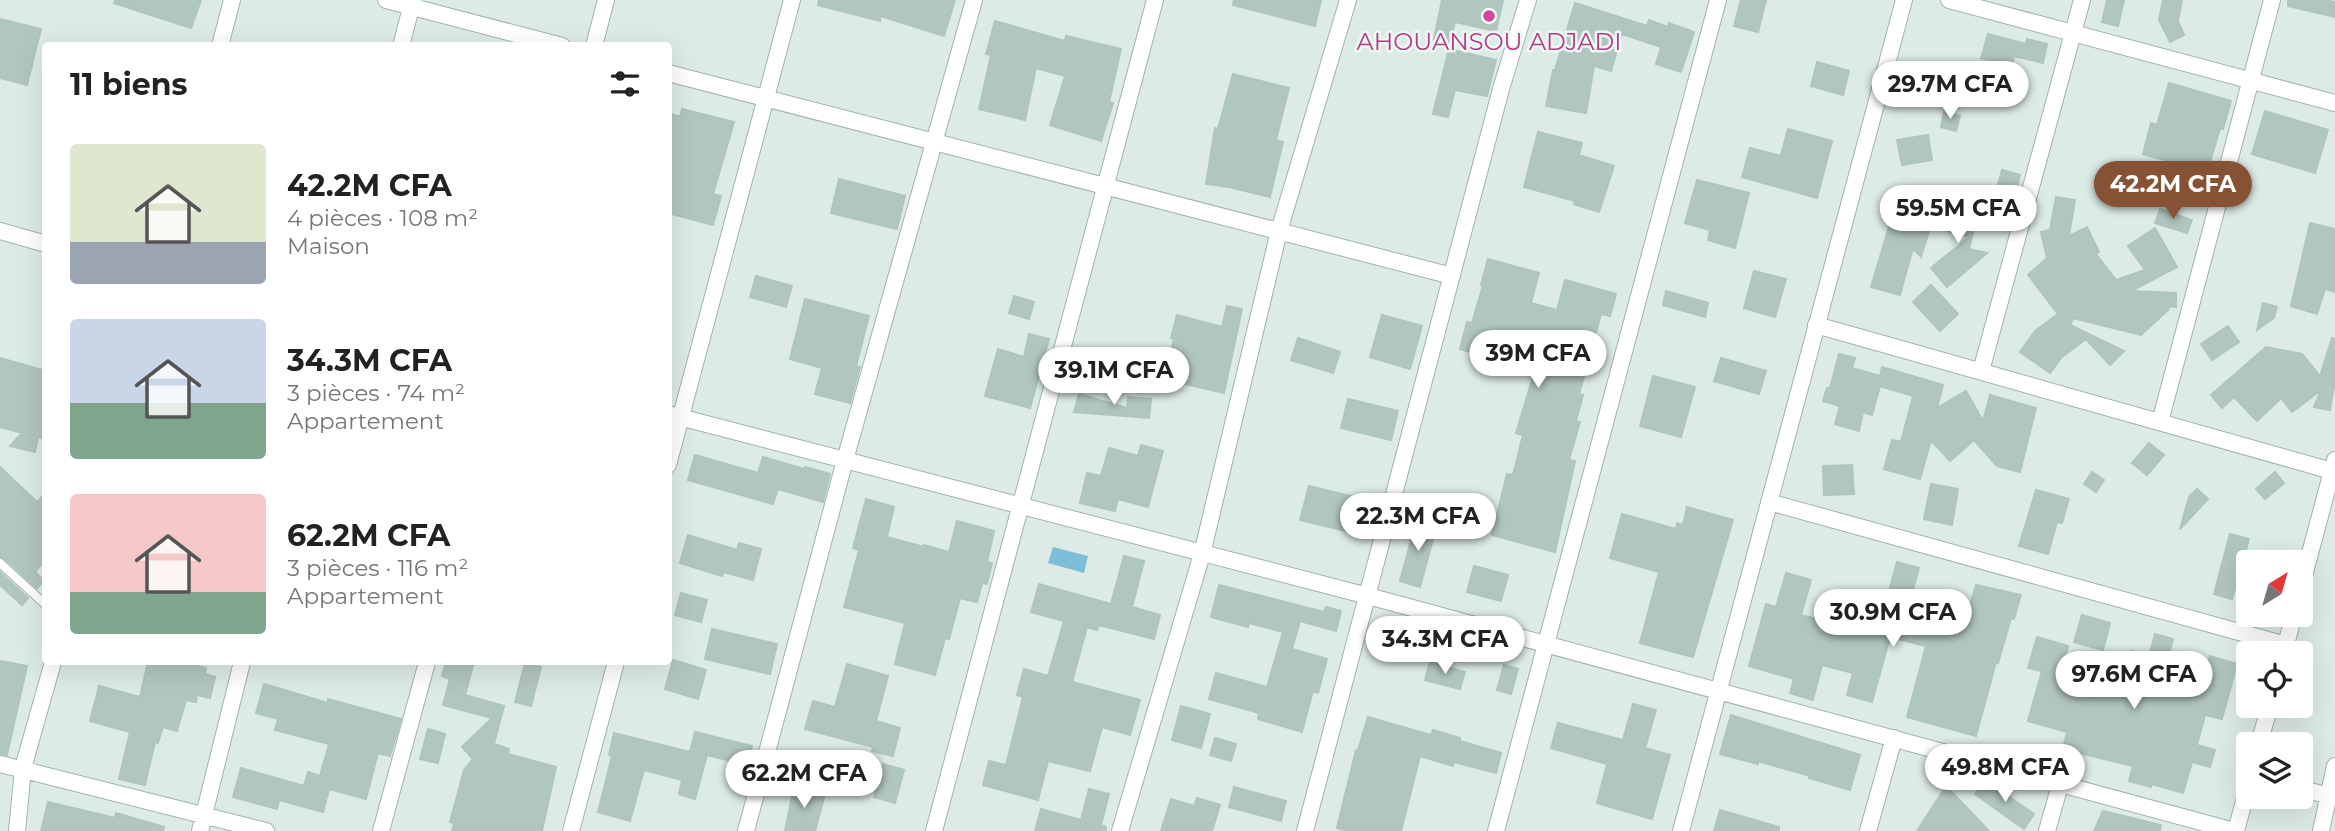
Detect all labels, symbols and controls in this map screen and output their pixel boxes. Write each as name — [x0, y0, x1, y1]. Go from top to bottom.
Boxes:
marker: AHOUANSOU ADJADI — [1481, 8, 1497, 24]
place label: AHOUANSOU ADJADI — [1356, 27, 1622, 56]
pin: 29.7M CFA — [1870, 61, 2030, 121]
icon: filters — [606, 65, 644, 103]
text: 11 biens — [70, 66, 187, 103]
text: 29.7M CFA — [1888, 70, 2012, 98]
pin: 42.2M CFA — [2093, 162, 2253, 221]
text: 42.2M CFA — [287, 167, 452, 204]
text: 42.2M CFA — [2110, 170, 2236, 198]
icon: home — [126, 172, 210, 256]
pin: 59.5M CFA — [1878, 186, 2038, 245]
text: 59.5M CFA — [1896, 194, 2020, 222]
text: 4 pièces · 108 m² — [287, 204, 478, 232]
text: Maison — [287, 232, 370, 260]
pin: 39M CFA — [1473, 330, 1603, 390]
text: 39M CFA — [1485, 339, 1591, 367]
text: 34.3M CFA — [287, 342, 452, 379]
icon: home — [126, 347, 210, 431]
pin: 39.1M CFA — [1034, 348, 1194, 407]
text: 39.1M CFA — [1054, 356, 1174, 384]
text: 3 pièces · 74 m² — [287, 379, 465, 407]
text: Appartement — [287, 407, 444, 435]
pin: 22.3M CFA — [1338, 494, 1498, 553]
text: 22.3M CFA — [1356, 502, 1480, 530]
text: 62.2M CFA — [287, 517, 450, 554]
icon: home — [126, 522, 210, 606]
north arrow — [2236, 550, 2314, 626]
map controls — [2236, 550, 2313, 809]
text: 3 pièces · 116 m² — [287, 554, 468, 582]
text: Appartement — [287, 582, 444, 610]
pin: 30.9M CFA — [1813, 590, 1973, 649]
text: 30.9M CFA — [1830, 598, 1956, 626]
pin: 34.3M CFA — [1365, 616, 1525, 676]
text: 34.3M CFA — [1382, 625, 1508, 653]
button: locate — [2236, 641, 2313, 718]
pin: 97.6M CFA — [2054, 652, 2214, 711]
text: 97.6M CFA — [2072, 660, 2196, 688]
button: layers — [2236, 732, 2313, 809]
pin: 49.8M CFA — [1925, 744, 2085, 804]
pin: 62.2M CFA — [724, 750, 884, 810]
text: 49.8M CFA — [1941, 753, 2069, 781]
text: 62.2M CFA — [741, 759, 867, 787]

